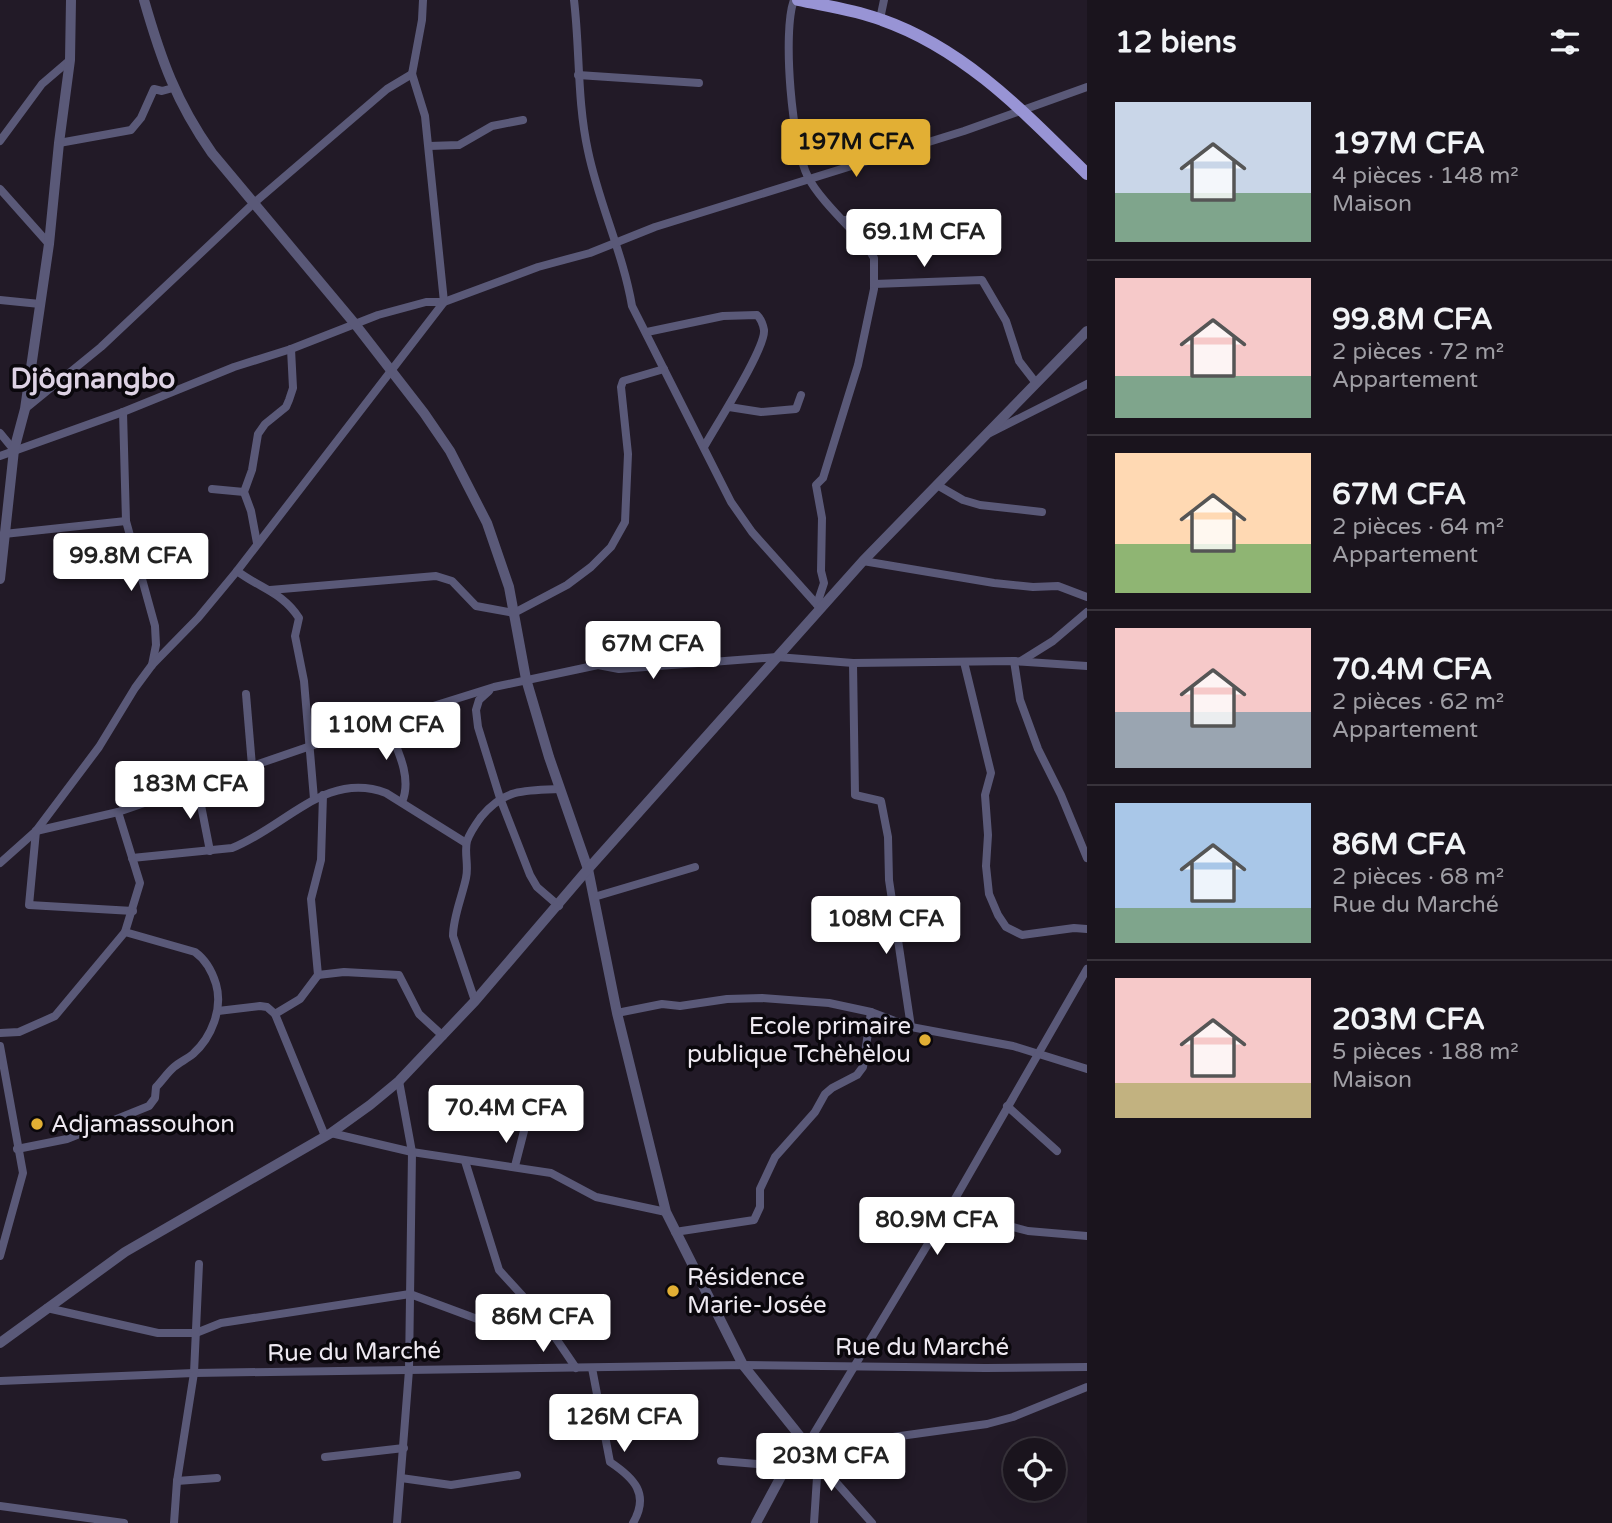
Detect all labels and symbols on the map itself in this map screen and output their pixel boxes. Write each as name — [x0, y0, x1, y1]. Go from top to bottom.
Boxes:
pin: 197M CFA — [784, 120, 928, 179]
pin: 69.1M CFA — [844, 210, 1004, 269]
district label: Djôgnangbo — [11, 362, 175, 396]
pin: 99.8M CFA — [51, 534, 211, 593]
pin: 67M CFA — [588, 622, 718, 681]
pin: 110M CFA — [314, 702, 458, 762]
pin: 183M CFA — [118, 762, 262, 821]
pin: 108M CFA — [814, 897, 958, 956]
place label: Ecole primaire publique Tchèhèlou — [687, 1012, 911, 1069]
marker: Ecole primaire publique Tchèhèlou — [917, 1032, 933, 1048]
pin: 70.4M CFA — [426, 1086, 586, 1145]
place label: Adjamassouhon — [51, 1110, 235, 1139]
marker: Adjamassouhon — [29, 1116, 45, 1132]
pin: 80.9M CFA — [857, 1198, 1017, 1257]
place label: Résidence Marie-Josée — [687, 1263, 827, 1320]
marker: Résidence Marie-Josée — [665, 1283, 681, 1299]
pin: 86M CFA — [478, 1294, 608, 1354]
street label: Rue du Marché — [835, 1333, 1009, 1362]
street label: Rue du Marché — [267, 1336, 441, 1368]
pin: 126M CFA — [552, 1394, 696, 1454]
pin: 203M CFA — [759, 1434, 903, 1493]

